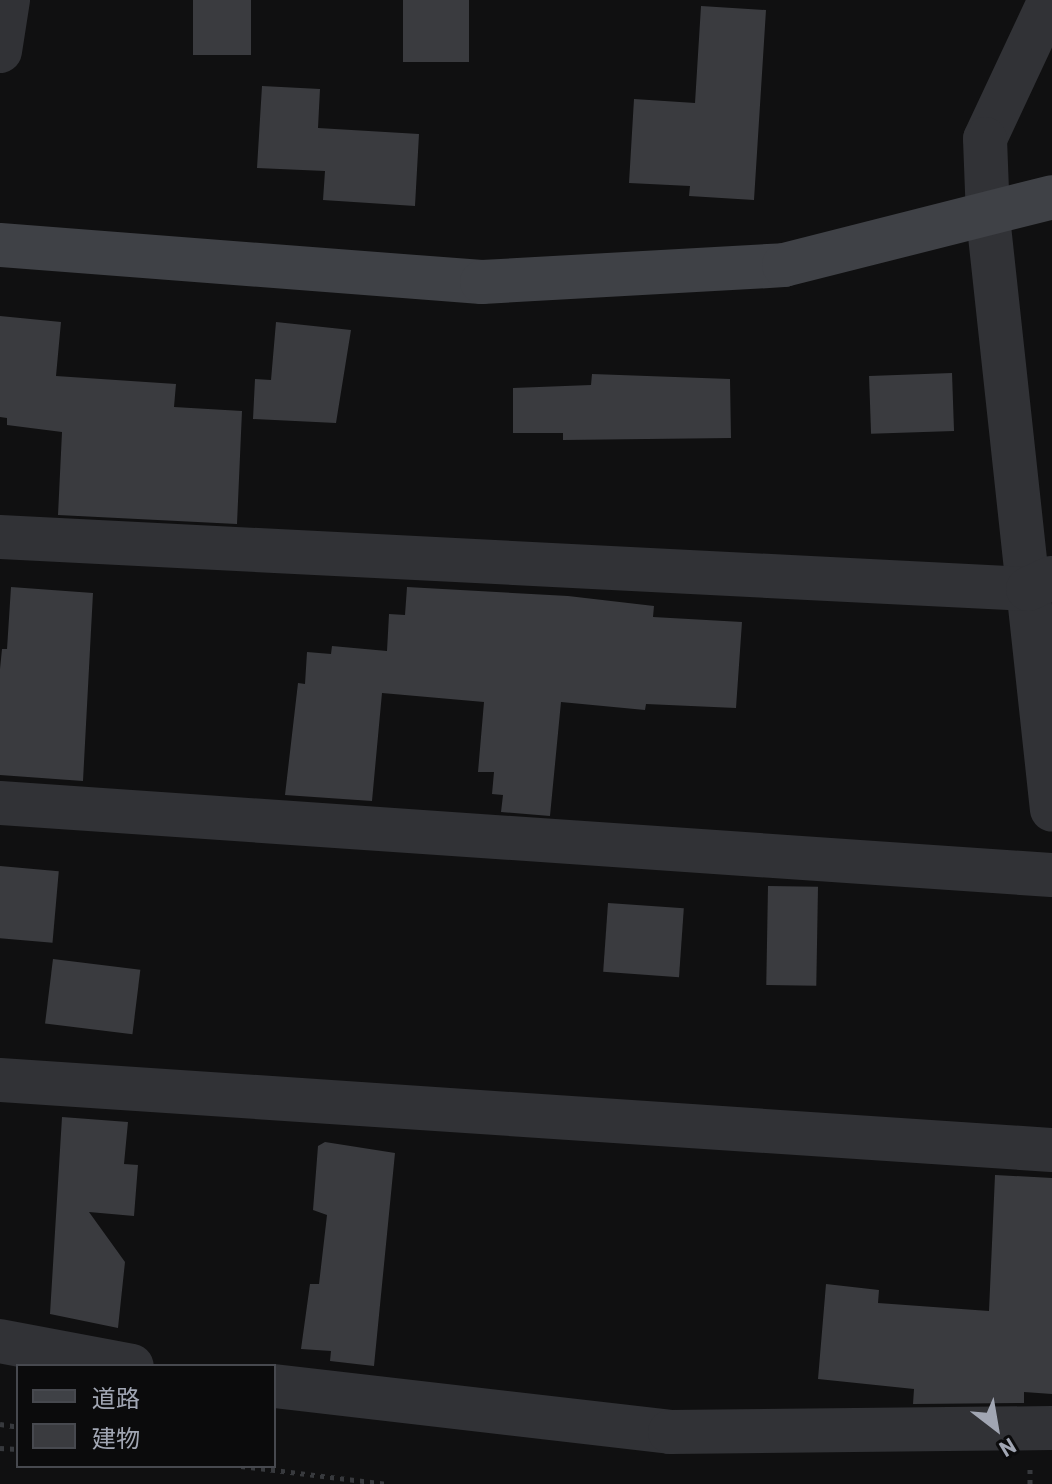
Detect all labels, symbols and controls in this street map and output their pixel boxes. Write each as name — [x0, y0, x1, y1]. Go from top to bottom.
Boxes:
legend — [16, 1364, 276, 1468]
text: 道路 — [92, 1383, 140, 1412]
north arrow — [956, 1388, 1036, 1468]
text: 建物 — [92, 1423, 140, 1452]
text: N — [995, 1434, 1021, 1463]

